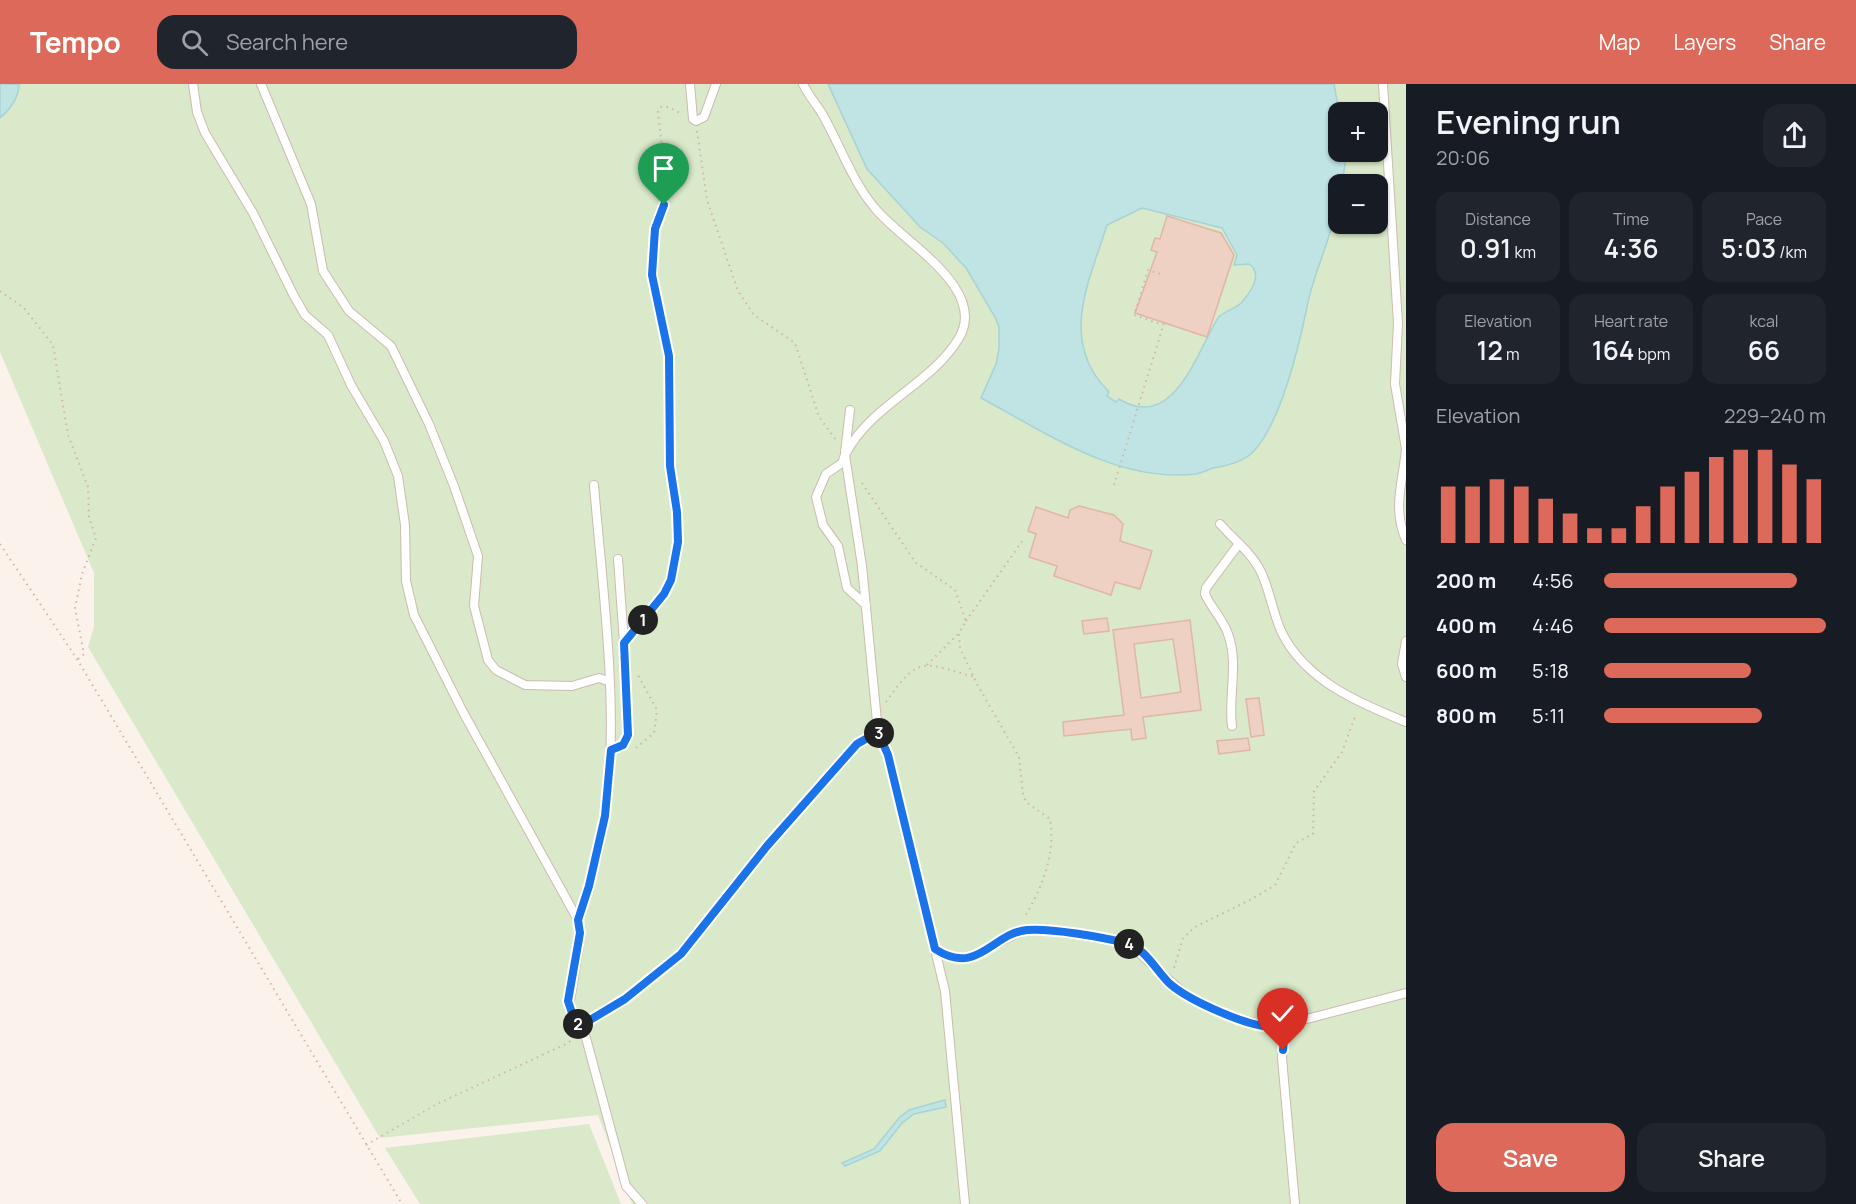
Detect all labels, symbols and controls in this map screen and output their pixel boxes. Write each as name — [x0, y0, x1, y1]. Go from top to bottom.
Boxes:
search box — [157, 15, 577, 69]
text: Tempo — [30, 23, 121, 61]
icon: search — [178, 26, 211, 59]
text: Search here — [226, 27, 348, 57]
text: Map — [1599, 28, 1640, 56]
text: Layers — [1673, 28, 1736, 56]
text: Share — [1769, 28, 1826, 56]
text: Evening run — [1436, 99, 1621, 144]
map controls — [1328, 102, 1388, 234]
button: + — [1328, 102, 1388, 162]
button: share — [1763, 104, 1826, 167]
pin — [638, 143, 689, 205]
text: 20:06 — [1436, 144, 1490, 171]
icon: arrive — [647, 152, 680, 185]
button: − — [1328, 174, 1388, 234]
text: Distance — [1465, 208, 1531, 230]
text: Time — [1613, 208, 1649, 230]
text: Pace — [1746, 208, 1782, 230]
text: 0.91 — [1460, 230, 1511, 266]
text: 4:36 — [1603, 230, 1659, 266]
text: 5:03 — [1721, 230, 1776, 266]
text: km — [1511, 241, 1536, 263]
text: /km — [1776, 241, 1807, 263]
text: Elevation — [1464, 310, 1532, 332]
text: Heart rate — [1594, 310, 1668, 332]
text: kcal — [1749, 310, 1779, 332]
text: 12 — [1476, 332, 1503, 368]
text: 164 — [1592, 332, 1635, 368]
text: 66 — [1748, 332, 1780, 368]
text: m — [1503, 343, 1520, 365]
text: bpm — [1635, 343, 1670, 365]
text: Elevation — [1436, 402, 1520, 429]
text: 229–240 m — [1724, 402, 1826, 429]
text: 200 m — [1436, 567, 1496, 594]
text: 4:56 — [1532, 567, 1574, 594]
pin: 1 — [628, 605, 658, 635]
text: 1 — [639, 609, 647, 631]
text: 400 m — [1436, 612, 1496, 639]
text: 4:46 — [1532, 612, 1574, 639]
text: 600 m — [1436, 657, 1497, 684]
text: 5:18 — [1532, 657, 1569, 684]
text: 800 m — [1436, 702, 1497, 729]
text: 5:11 — [1532, 702, 1565, 729]
pin: 3 — [864, 718, 894, 748]
text: 3 — [874, 722, 884, 744]
pin: 4 — [1114, 929, 1144, 959]
text: 4 — [1124, 933, 1134, 955]
pin — [1257, 988, 1308, 1050]
icon: check — [1266, 997, 1299, 1030]
pin: 2 — [563, 1009, 593, 1039]
text: 2 — [573, 1013, 583, 1035]
button: Save — [1436, 1123, 1625, 1192]
button: Share — [1637, 1123, 1826, 1192]

